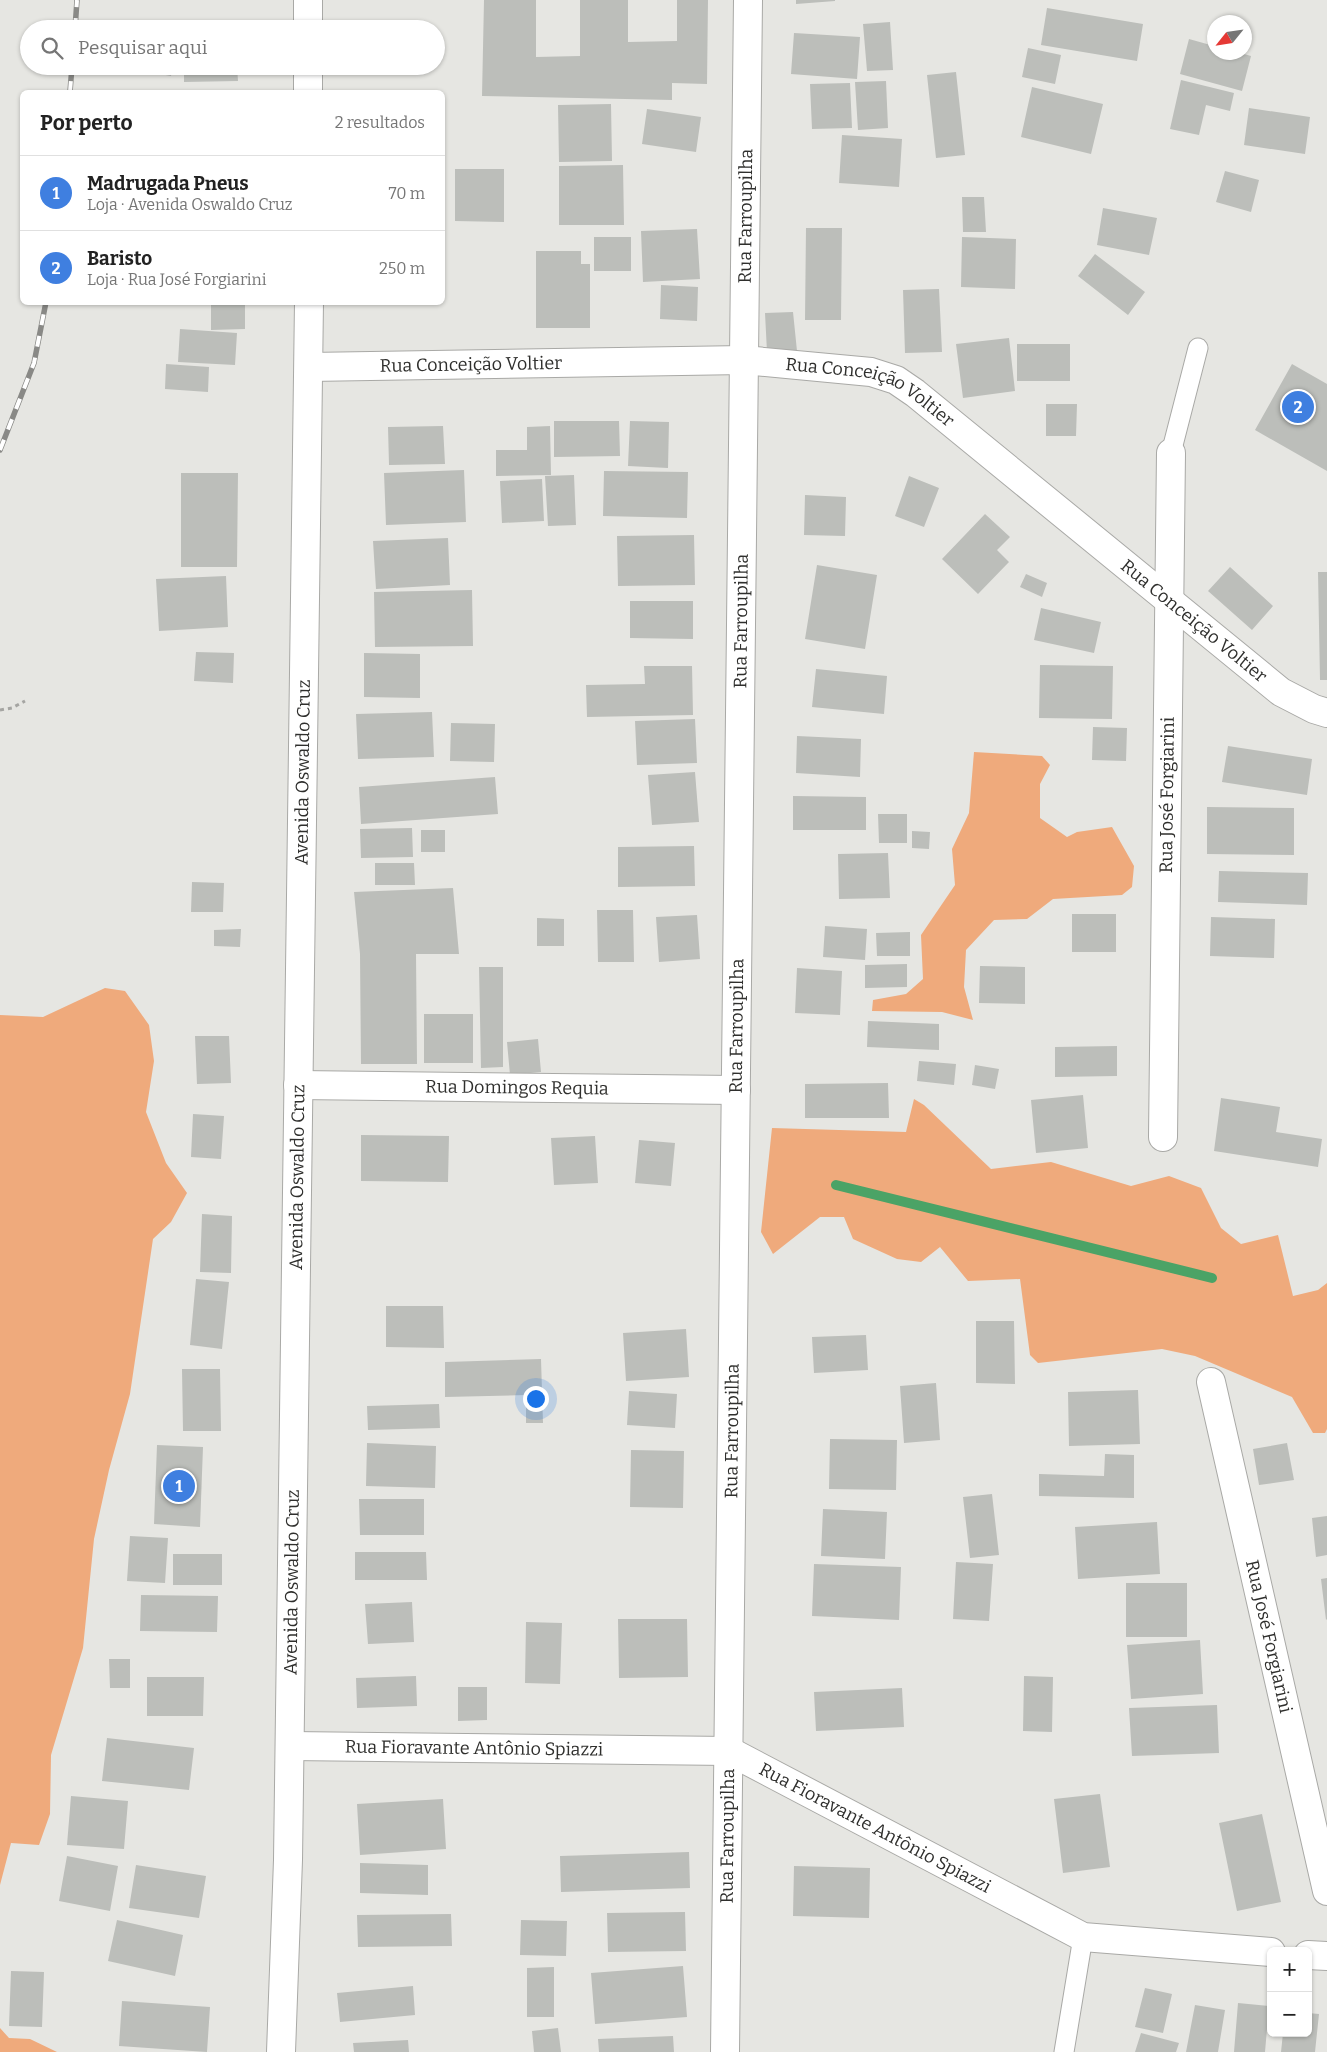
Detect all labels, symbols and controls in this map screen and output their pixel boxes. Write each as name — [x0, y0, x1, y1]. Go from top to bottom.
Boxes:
north arrow — [1207, 15, 1252, 60]
search box — [20, 20, 445, 75]
icon: search — [38, 34, 66, 62]
text: Pesquisar aqui — [78, 36, 207, 59]
text: Por perto — [40, 110, 133, 136]
text: 2 resultados — [335, 113, 425, 132]
street label: Rua Farroupilha — [734, 148, 757, 284]
text: Madrugada Pneus — [87, 172, 249, 195]
text: 1 — [53, 184, 59, 203]
text: 70 m — [389, 184, 425, 203]
text: Loja · Avenida Oswaldo Cruz — [87, 195, 292, 214]
text: Baristo — [87, 247, 152, 270]
text: 2 — [51, 259, 61, 278]
text: 250 m — [379, 259, 425, 278]
text: Loja · Rua José Forgiarini — [87, 270, 266, 289]
street label: Rua Conceição Voltier — [380, 352, 562, 377]
street label: Rua Conceição Voltier — [785, 353, 959, 431]
pin: 2 — [1282, 388, 1314, 426]
street label: Rua Farroupilha — [729, 553, 753, 689]
street label: Rua Conceição Voltier — [1116, 555, 1271, 687]
street label: Avenida Oswaldo Cruz — [290, 679, 315, 865]
street label: Rua José Forgiarini — [1155, 717, 1179, 873]
street label: Rua Farroupilha — [725, 958, 748, 1094]
street label: Rua Domingos Requia — [425, 1075, 609, 1100]
street label: Avenida Oswaldo Cruz — [285, 1084, 309, 1270]
street label: Rua Farroupilha — [720, 1363, 744, 1499]
your location — [523, 1386, 549, 1412]
pin: 1 — [163, 1467, 195, 1505]
street label: Avenida Oswaldo Cruz — [279, 1489, 304, 1675]
street label: Rua José Forgiarini — [1241, 1558, 1297, 1715]
street label: Rua Fioravante Antônio Spiazzi — [345, 1736, 603, 1761]
street label: Rua Fioravante Antônio Spiazzi — [755, 1758, 995, 1898]
street label: Rua Farroupilha — [716, 1768, 739, 1904]
map controls — [1267, 1947, 1312, 2037]
button: + — [1267, 1947, 1312, 1992]
button: − — [1267, 1992, 1312, 2037]

